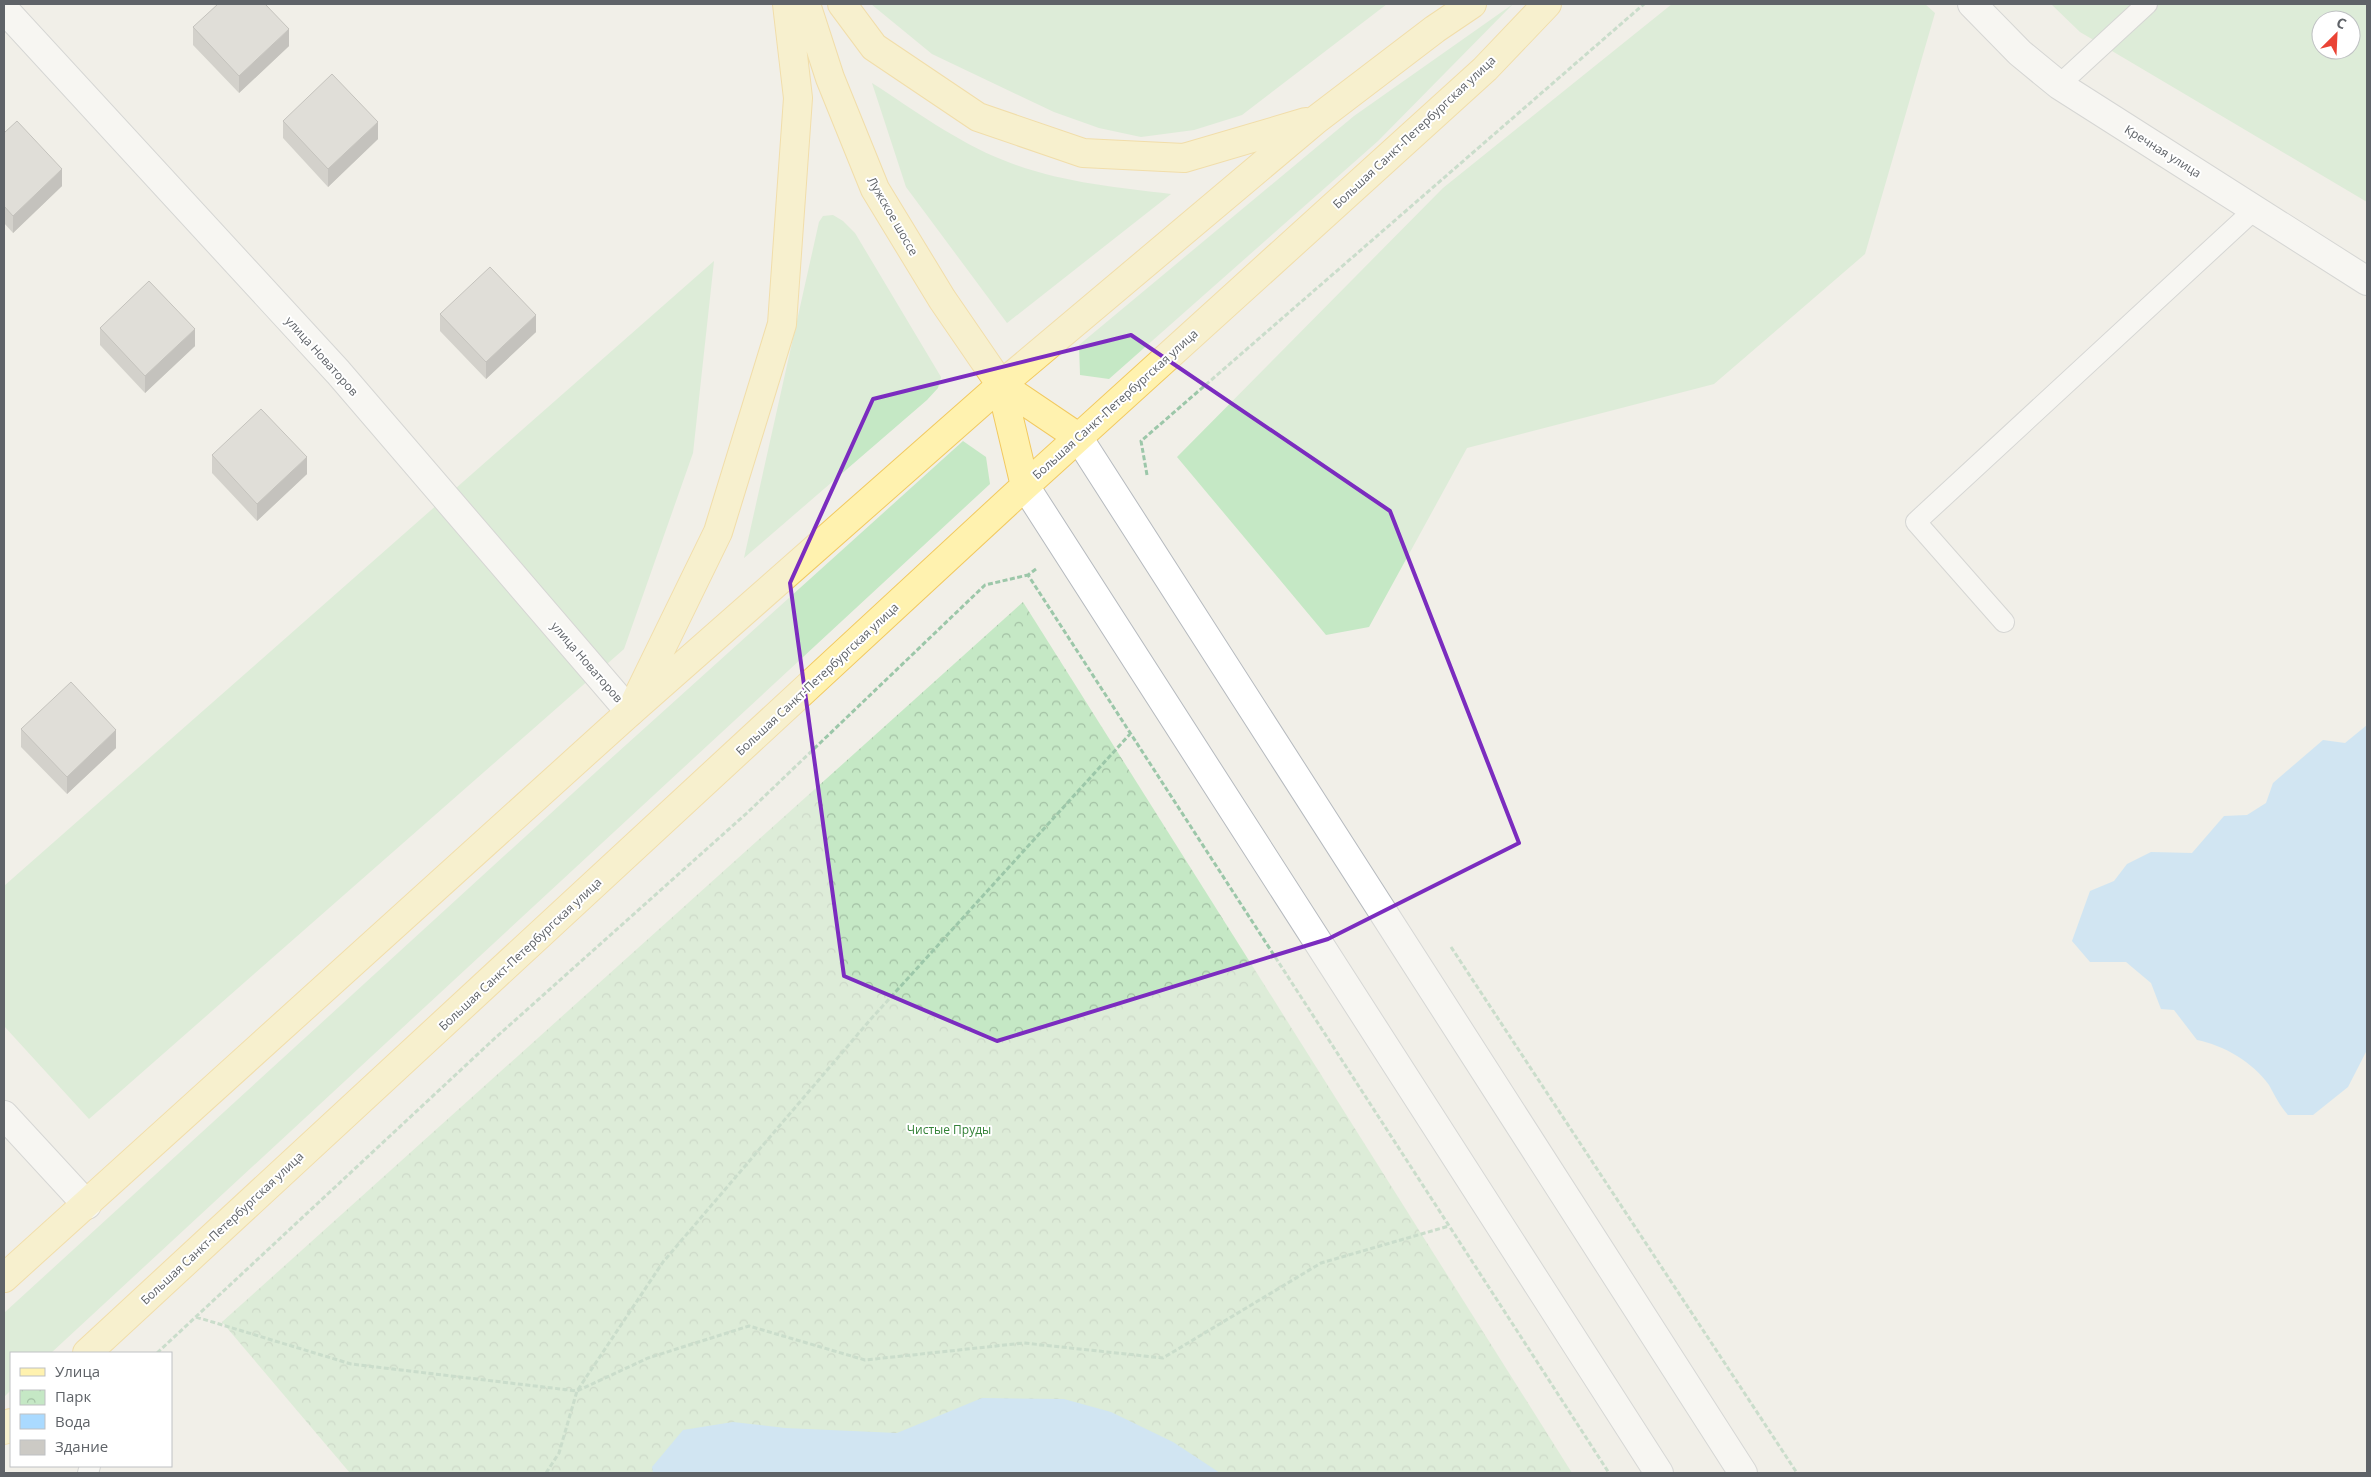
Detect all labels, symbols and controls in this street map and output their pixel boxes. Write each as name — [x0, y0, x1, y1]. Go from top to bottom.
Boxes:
north arrow — [2311, 10, 2361, 60]
text: С — [2334, 12, 2350, 33]
street label: Большая Санкт-Петербургская улица — [1329, 52, 1499, 212]
street label: Кречная улица — [2121, 121, 2205, 181]
street label: Лужское шоссе — [864, 173, 923, 259]
street label: улица Новаторов — [282, 313, 362, 400]
street label: Большая Санкт-Петербургская улица — [1029, 325, 1201, 483]
street label: Большая Санкт-Петербургская улица — [732, 599, 902, 759]
street label: улица Новаторов — [547, 618, 627, 706]
street label: Большая Санкт-Петербургская улица — [435, 874, 605, 1034]
park label: Чистые Пруды — [907, 1121, 991, 1138]
street label: Большая Санкт-Петербургская улица — [137, 1148, 307, 1308]
legend — [10, 1352, 172, 1467]
text: Улица — [55, 1361, 100, 1381]
text: Парк — [55, 1386, 91, 1406]
text: Вода — [55, 1411, 91, 1431]
text: Здание — [55, 1436, 108, 1456]

